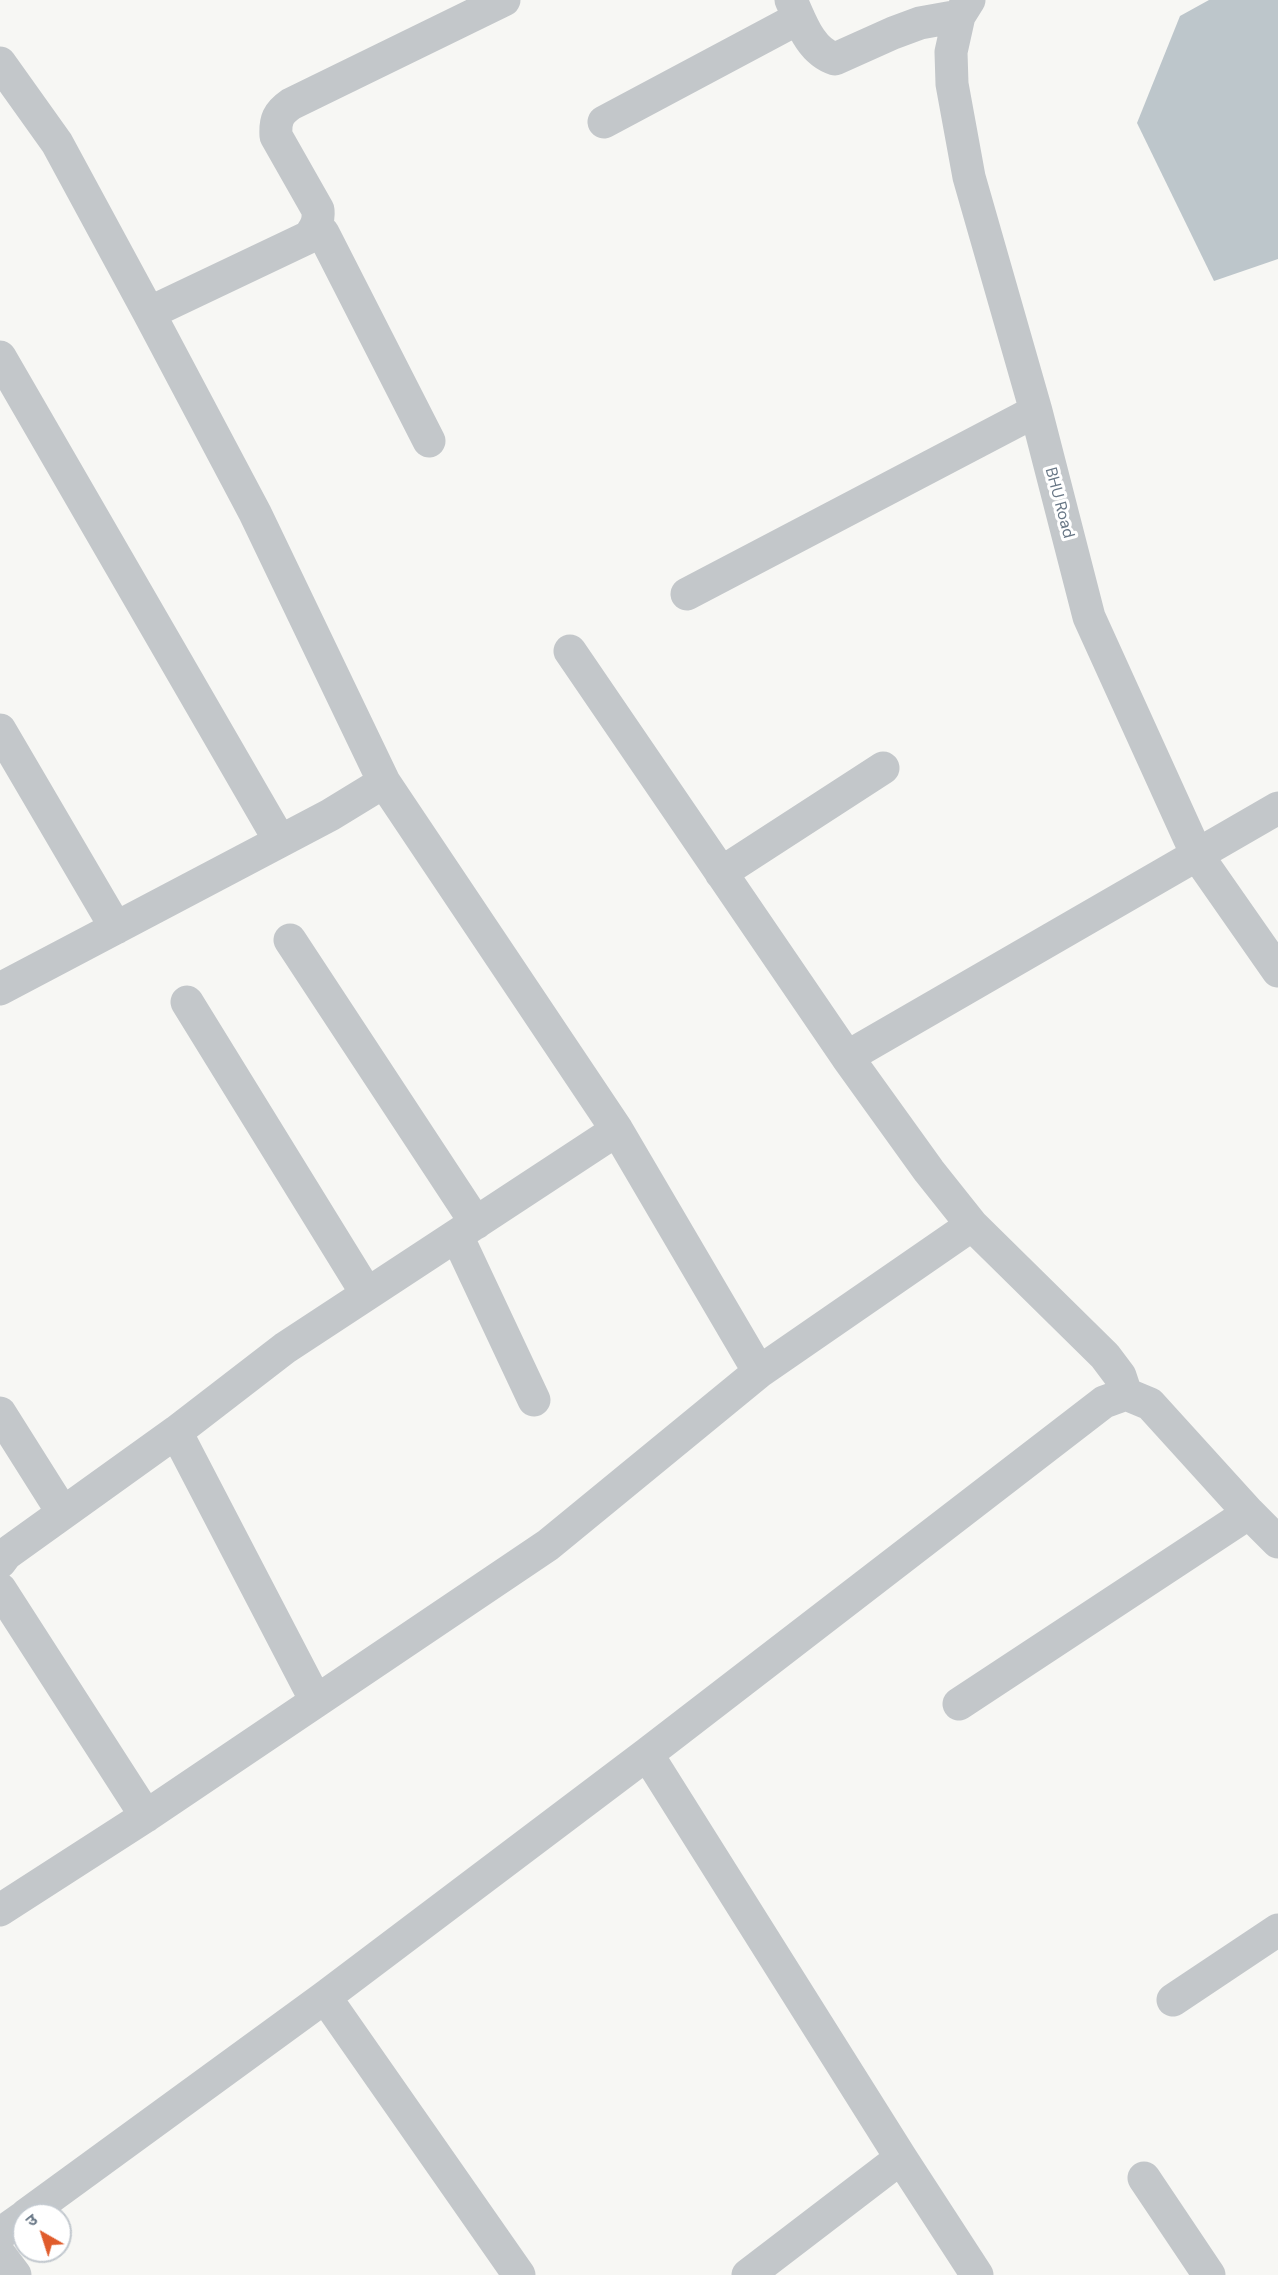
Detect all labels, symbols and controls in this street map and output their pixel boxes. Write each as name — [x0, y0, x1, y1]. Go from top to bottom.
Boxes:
street label: BHU Road — [1040, 465, 1078, 541]
north arrow — [12, 2203, 72, 2263]
text: उ — [21, 2209, 42, 2231]

